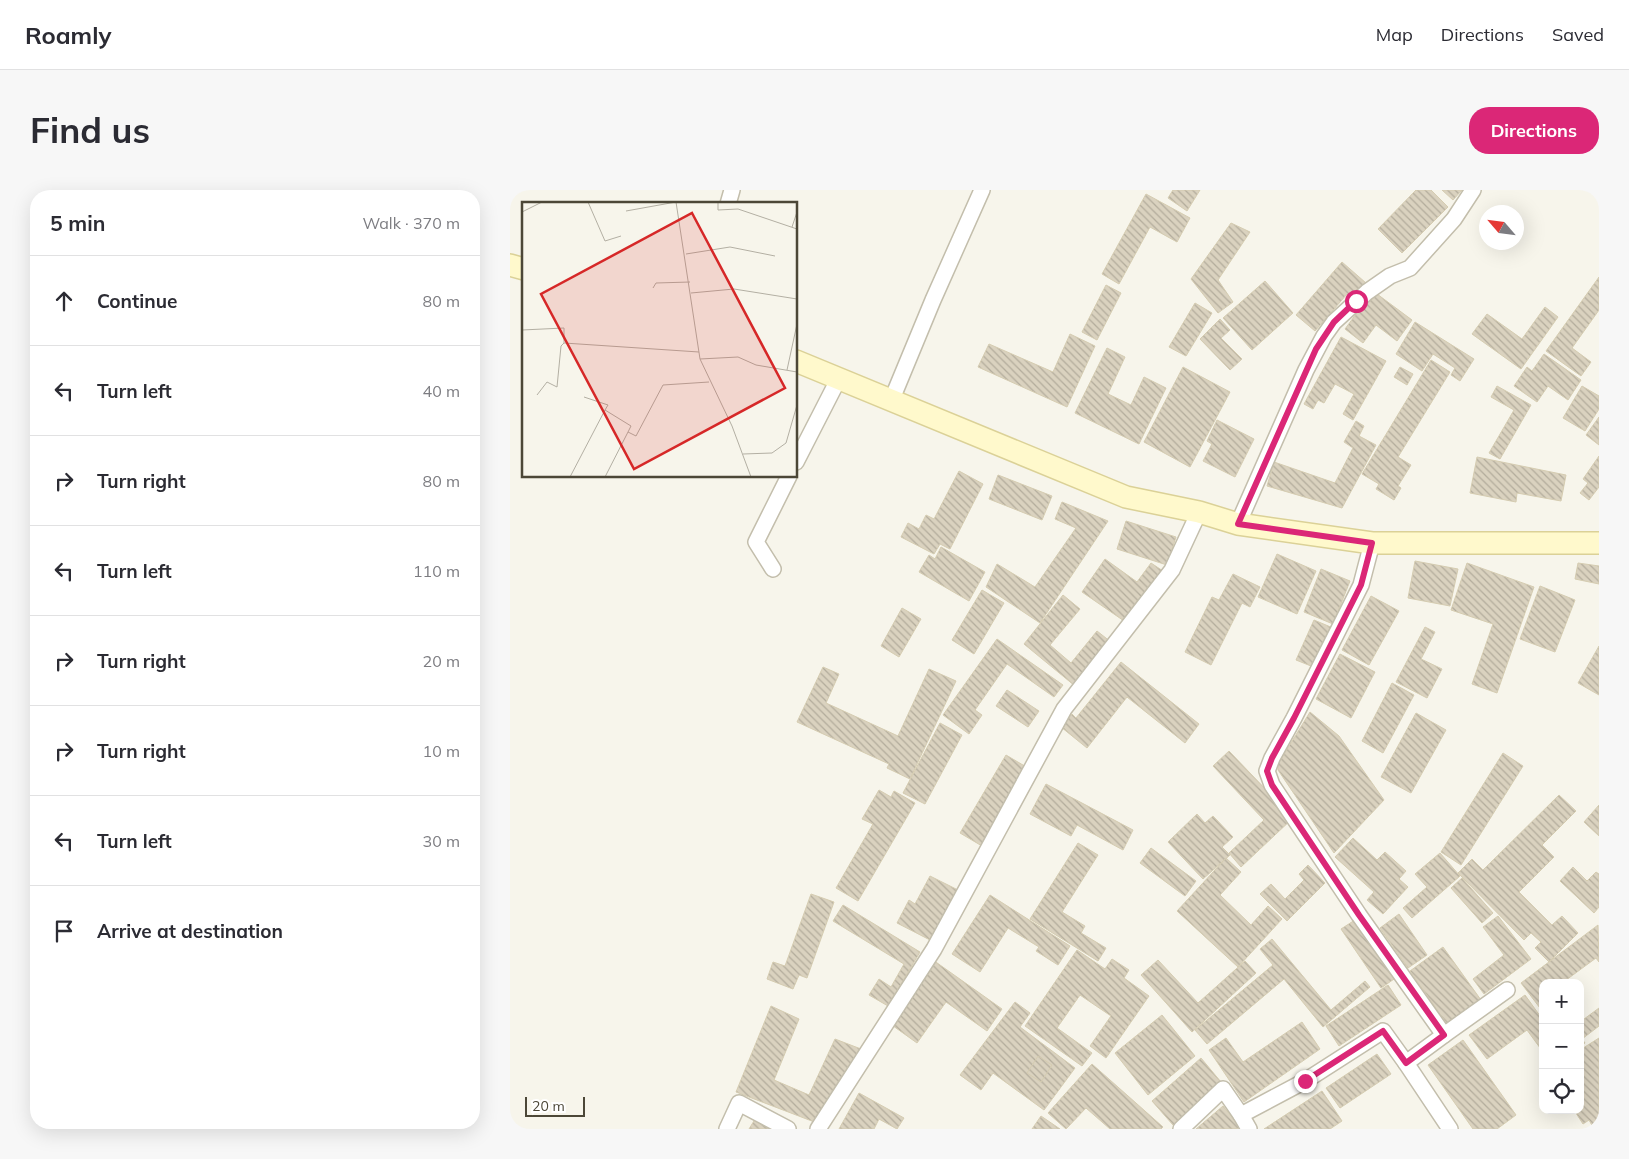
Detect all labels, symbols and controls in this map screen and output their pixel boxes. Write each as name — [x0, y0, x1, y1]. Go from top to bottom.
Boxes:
text: Roamly — [25, 20, 112, 50]
text: Map — [1376, 23, 1413, 46]
text: Directions — [1441, 23, 1524, 46]
text: Saved — [1552, 23, 1604, 46]
button: Directions — [1469, 107, 1599, 154]
text: Find us — [30, 108, 150, 152]
inset map — [522, 202, 798, 478]
north arrow — [1479, 205, 1524, 250]
text: 5 min — [50, 210, 105, 236]
text: Walk · 370 m — [362, 213, 460, 233]
icon: ahead — [50, 287, 78, 315]
text: Continue — [97, 289, 177, 313]
route start — [1345, 290, 1368, 313]
text: 80 m — [423, 291, 460, 311]
icon: left — [50, 377, 78, 405]
text: Turn left — [97, 379, 172, 403]
text: 40 m — [423, 381, 460, 401]
icon: right — [50, 467, 78, 495]
text: Turn right — [97, 469, 186, 493]
text: 80 m — [423, 471, 460, 491]
icon: left — [50, 557, 78, 585]
text: Turn left — [97, 559, 172, 583]
text: 110 m — [413, 561, 460, 581]
icon: right — [50, 647, 78, 675]
text: Turn right — [97, 649, 186, 673]
text: 20 m — [423, 651, 460, 671]
icon: right — [50, 737, 78, 765]
text: Turn right — [97, 739, 186, 763]
text: 10 m — [423, 741, 460, 761]
icon: left — [50, 827, 78, 855]
text: Turn left — [97, 829, 172, 853]
text: 30 m — [423, 831, 460, 851]
icon: arrive — [50, 917, 78, 945]
text: Arrive at destination — [97, 919, 283, 943]
map controls — [1539, 979, 1584, 1114]
button: + — [1539, 979, 1584, 1024]
button: − — [1539, 1024, 1584, 1069]
button: locate — [1539, 1069, 1584, 1114]
route end — [1294, 1070, 1317, 1093]
scale bar — [525, 1094, 585, 1117]
text: 20 m — [532, 1097, 565, 1115]

